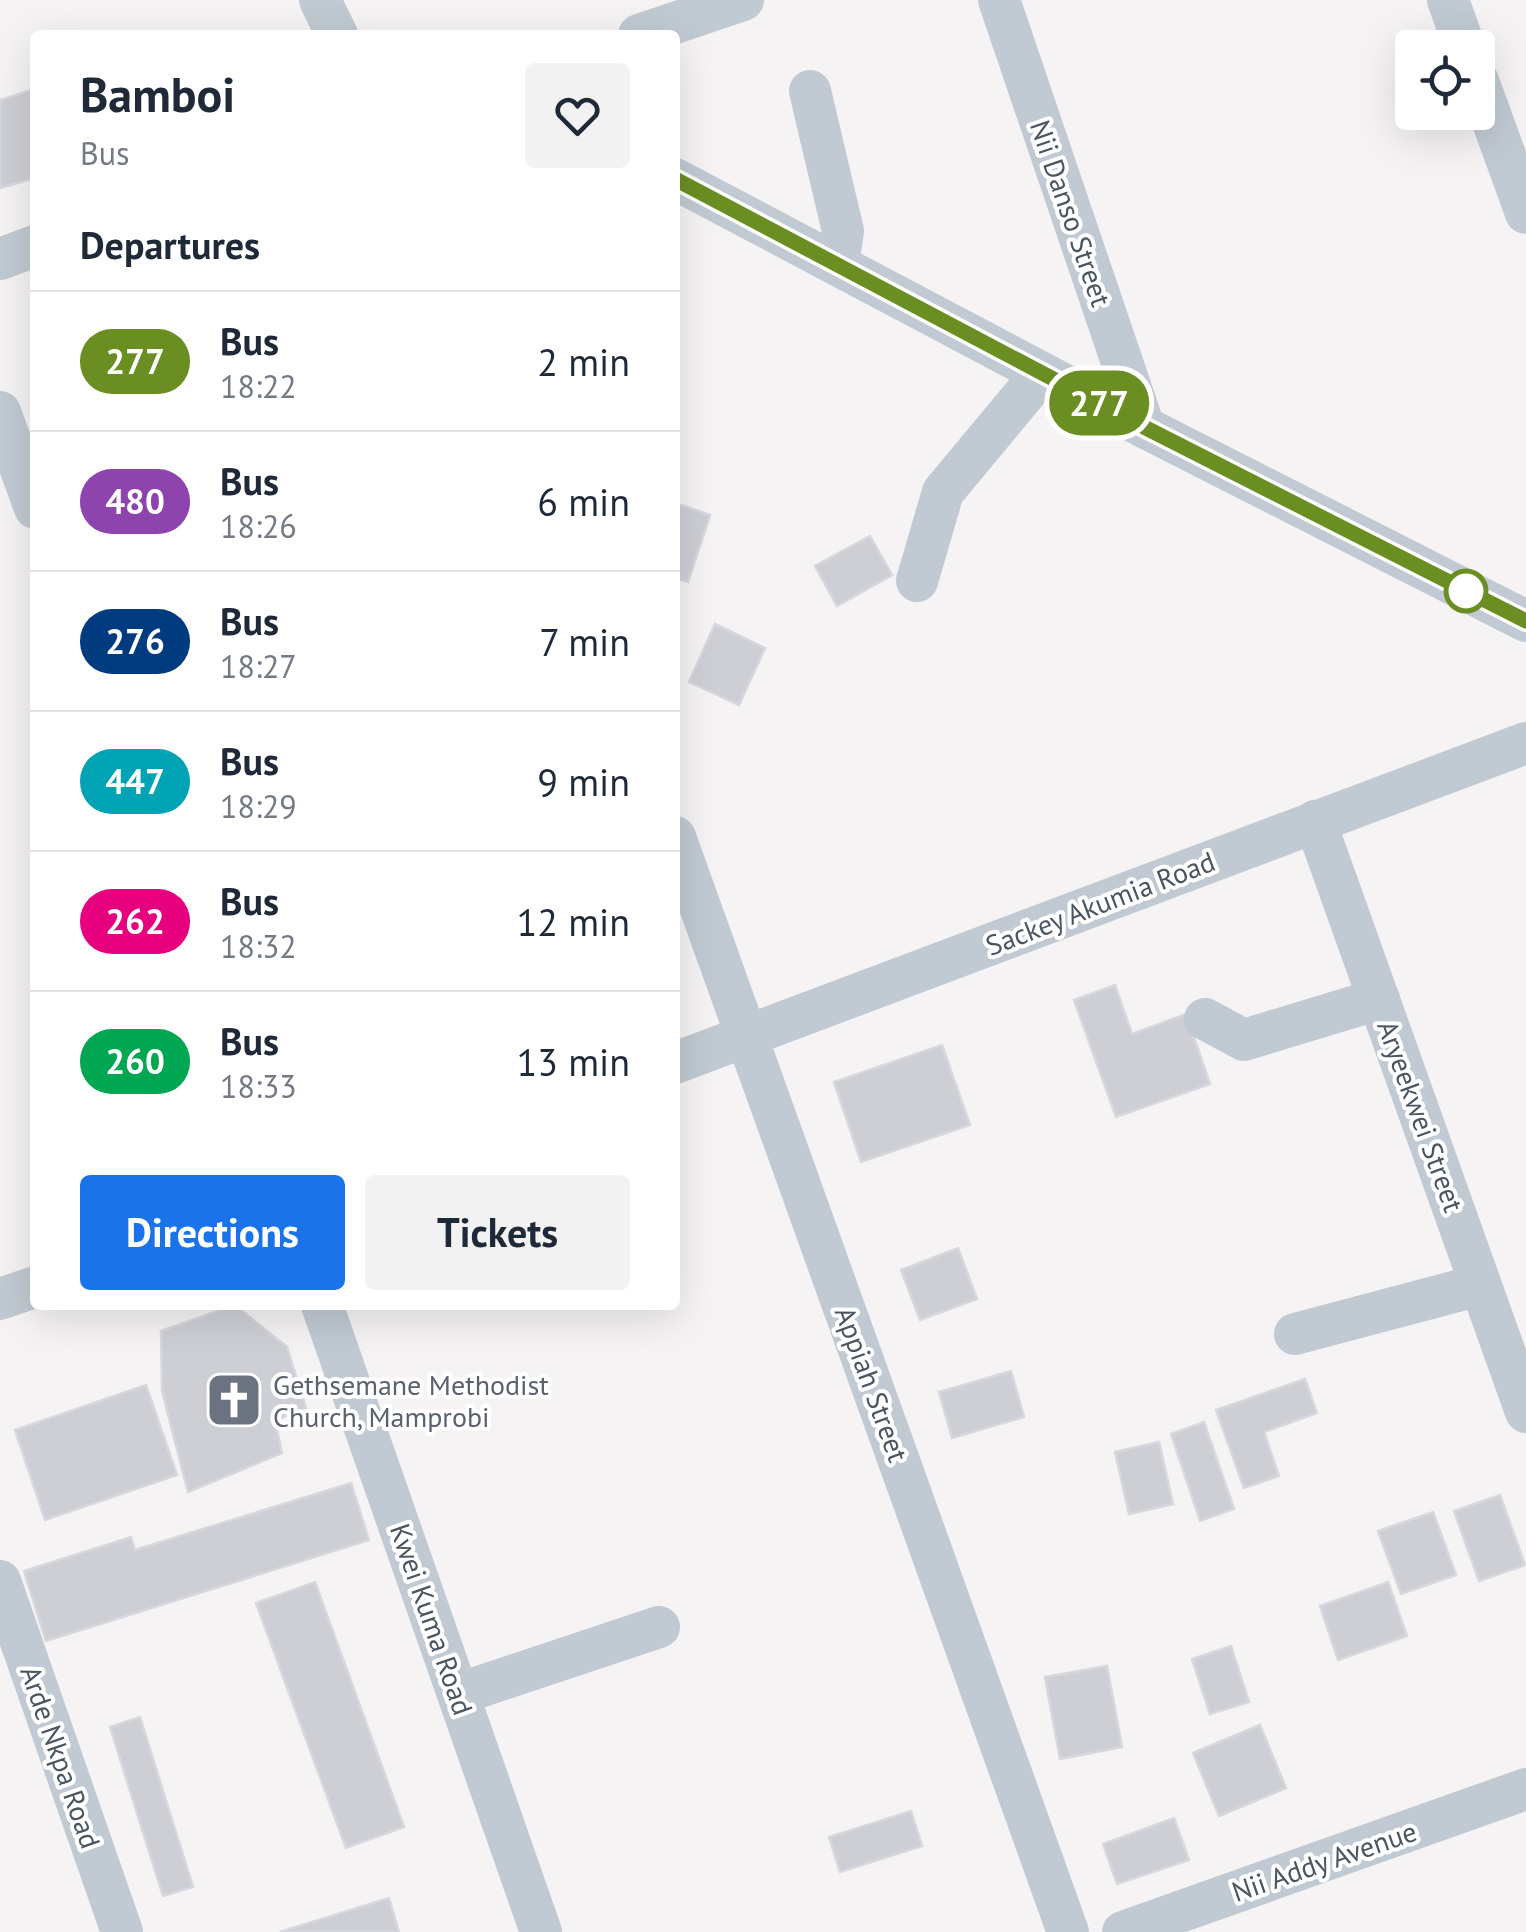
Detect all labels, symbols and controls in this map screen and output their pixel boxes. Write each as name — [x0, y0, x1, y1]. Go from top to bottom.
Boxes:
map controls — [1395, 30, 1495, 130]
button: locate — [1395, 30, 1495, 130]
text: Bamboi — [80, 63, 235, 125]
button: heart — [525, 63, 630, 168]
street label: Nii Danso Street — [1022, 115, 1120, 312]
text: Bus — [80, 132, 129, 174]
text: Departures — [80, 220, 260, 269]
text: Bus — [220, 316, 279, 365]
text: 2 min — [537, 337, 630, 386]
text: 277 — [105, 338, 165, 384]
text: 18:22 — [220, 365, 297, 407]
line badge: 277 — [1042, 370, 1156, 436]
text: 277 — [1069, 380, 1129, 426]
text: Bus — [220, 456, 279, 505]
text: 6 min — [537, 477, 630, 526]
text: 480 — [105, 478, 165, 524]
text: 18:26 — [220, 505, 297, 547]
unlabelled marker — [1445, 570, 1487, 612]
text: Bus — [220, 596, 279, 645]
text: 7 min — [539, 617, 630, 666]
text: 276 — [105, 618, 165, 664]
text: 18:27 — [220, 645, 297, 687]
text: Bus — [220, 736, 279, 785]
text: 9 min — [537, 757, 630, 806]
text: 447 — [105, 758, 165, 804]
text: 18:29 — [220, 785, 297, 827]
street label: Sackey Akumia Road — [980, 842, 1220, 964]
text: Bus — [220, 876, 279, 925]
text: 12 min — [517, 897, 630, 946]
text: 262 — [105, 898, 165, 944]
text: 18:32 — [220, 925, 297, 967]
street label: Aryeekwei Street — [1369, 1015, 1473, 1217]
text: Bus — [220, 1016, 279, 1065]
text: 13 min — [517, 1037, 630, 1086]
text: 260 — [105, 1038, 165, 1084]
text: 18:33 — [220, 1065, 297, 1107]
button: Directions — [80, 1175, 345, 1290]
button: Tickets — [365, 1175, 630, 1290]
street label: Appiah Street — [827, 1301, 917, 1467]
place label: Gethsemane Methodist Church, Mamprobi — [273, 1366, 549, 1435]
church icon: Gethsemane Methodist Church, Mamprobi — [204, 1370, 264, 1430]
street label: Kwei Kuma Road — [382, 1519, 482, 1719]
street label: Arde Nkpa Road — [12, 1661, 110, 1853]
street label: Nii Addy Avenue — [1227, 1812, 1421, 1910]

